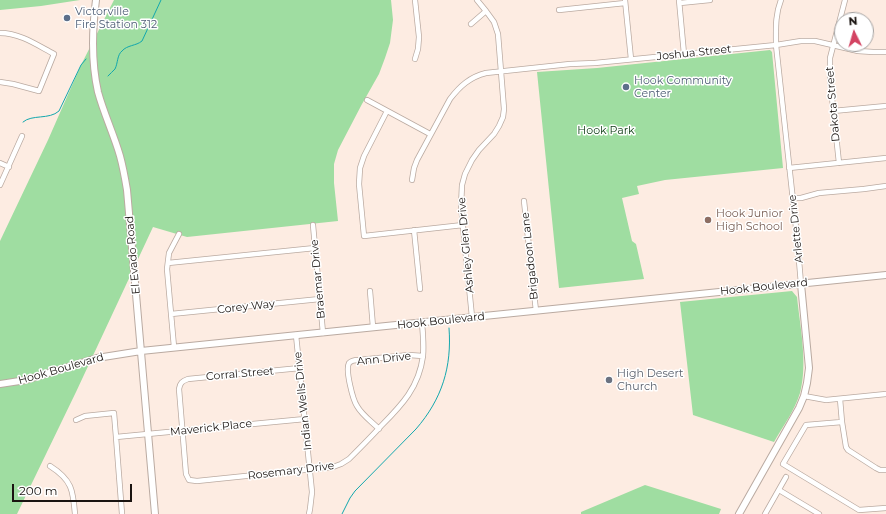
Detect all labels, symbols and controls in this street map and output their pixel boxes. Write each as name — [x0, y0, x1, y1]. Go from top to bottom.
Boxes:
place label: Victorville Fire Station 312 — [75, 5, 157, 31]
north arrow — [834, 12, 874, 52]
marker: Victorville Fire Station 312 — [62, 13, 72, 23]
text: N — [848, 14, 858, 28]
street label: Joshua Street — [656, 43, 732, 63]
street label: Dakota Street — [823, 66, 843, 142]
place label: Hook Community Center — [634, 74, 732, 100]
marker: Hook Community Center — [621, 82, 631, 92]
park label: Hook Park — [577, 124, 635, 138]
street label: Arlette Drive — [786, 194, 806, 264]
street label: Ashley Glen Drive — [455, 196, 477, 294]
place label: Hook Junior High School — [716, 207, 783, 233]
street label: Brigadoon Lane — [519, 211, 541, 301]
street label: El Evado Road — [123, 215, 143, 295]
marker: Hook Junior High School — [703, 215, 713, 225]
street label: Braemar Drive — [308, 239, 328, 319]
street label: Hook Boulevard — [719, 276, 809, 298]
street label: Corey Way — [216, 297, 276, 317]
street label: Hook Boulevard — [396, 310, 486, 332]
street label: Hook Boulevard — [17, 350, 105, 388]
street label: Ann Drive — [356, 350, 412, 368]
street label: Indian Wells Drive — [291, 351, 315, 451]
street label: Corral Street — [205, 364, 275, 384]
place label: High Desert Church — [617, 367, 684, 393]
marker: High Desert Church — [604, 375, 614, 385]
street label: Maverick Place — [169, 417, 253, 439]
street label: Rosemary Drive — [247, 459, 335, 483]
scale bar — [14, 476, 134, 502]
text: 200 m — [19, 483, 58, 498]

